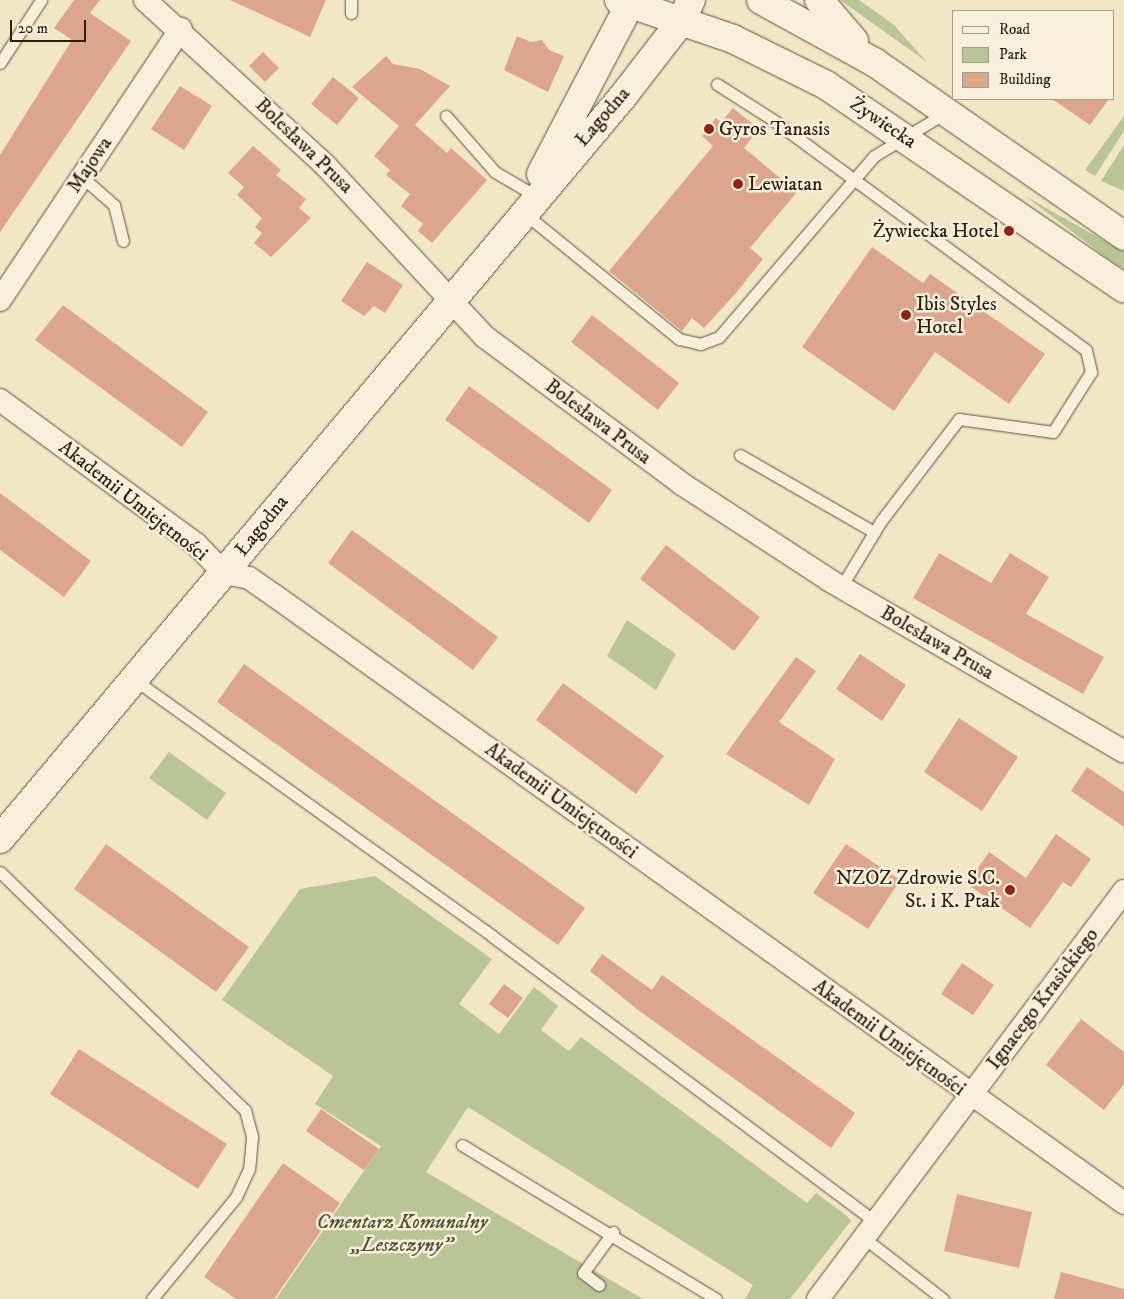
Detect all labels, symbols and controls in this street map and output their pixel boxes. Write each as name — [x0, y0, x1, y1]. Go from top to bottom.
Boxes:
scale bar — [12, 10, 89, 42]
legend — [952, 10, 1114, 100]
text: 20 m — [18, 19, 48, 38]
text: Road — [999, 20, 1030, 39]
text: Park — [999, 45, 1027, 64]
text: Building — [999, 70, 1051, 89]
street label: Łagodna — [571, 82, 635, 152]
street label: Żywiecka — [845, 92, 921, 154]
street label: Bolesława Prusa — [250, 93, 358, 199]
place label: Gyros Tanasis — [719, 117, 830, 141]
marker: Gyros Tanasis — [703, 123, 715, 135]
street label: Majowa — [63, 132, 117, 198]
place label: Lewiatan — [748, 172, 822, 196]
marker: Lewiatan — [732, 178, 744, 190]
place label: Żywiecka Hotel — [873, 219, 999, 243]
marker: Żywiecka Hotel — [1003, 225, 1015, 237]
place label: Ibis Styles Hotel — [916, 292, 997, 339]
marker: Ibis Styles Hotel — [900, 309, 912, 321]
street label: Bolesława Prusa — [540, 374, 656, 470]
street label: Akademii Umiejętności — [54, 435, 212, 567]
street label: Łagodna — [230, 491, 294, 561]
street label: Bolesława Prusa — [876, 601, 998, 685]
street label: Akademii Umiejętności — [480, 738, 642, 864]
place label: NZOZ Zdrowie S.C. St. i K. Ptak — [836, 866, 1000, 913]
marker: NZOZ Zdrowie S.C. St. i K. Ptak — [1004, 884, 1016, 896]
street label: Ignacego Krasickiego — [982, 924, 1104, 1074]
street label: Akademii Umiejętności — [808, 975, 970, 1101]
park label: Cmentarz Komunalny „Leszczyny” — [316, 1210, 488, 1257]

